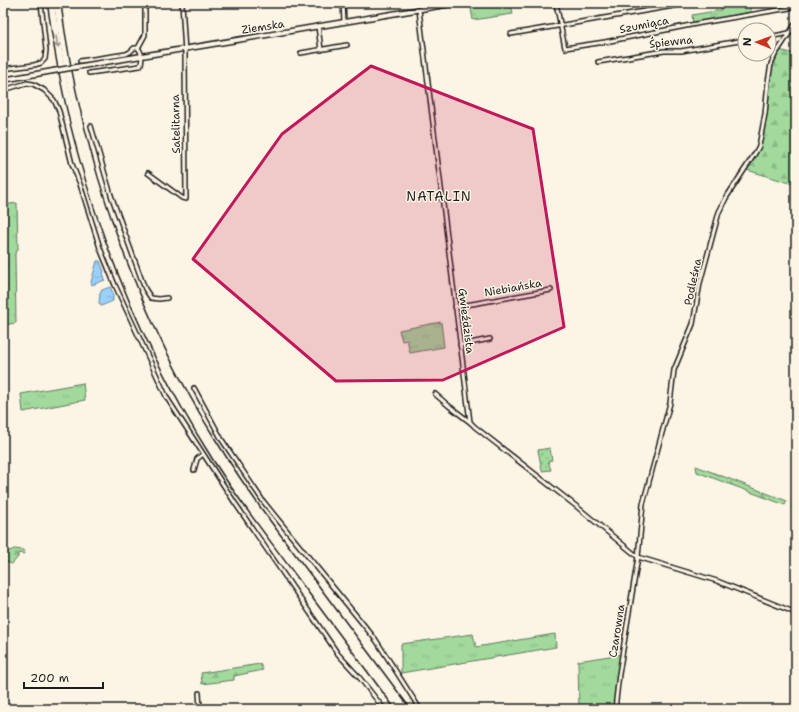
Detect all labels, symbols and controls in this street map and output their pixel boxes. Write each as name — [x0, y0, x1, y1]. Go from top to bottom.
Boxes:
street label: Szumiąca — [618, 13, 670, 37]
street label: Ziemska — [240, 16, 286, 38]
north arrow — [737, 22, 777, 62]
street label: Śpiewna — [648, 31, 694, 52]
one-way arrow — [53, 35, 61, 48]
text: N — [740, 37, 755, 46]
street label: Satelitarna — [168, 94, 184, 154]
district label: NATALIN — [406, 188, 472, 205]
street label: Podleśna — [681, 257, 705, 307]
street label: Niebiańska — [483, 276, 543, 300]
street label: Gwieździsta — [455, 288, 477, 355]
street label: Czarowna — [605, 603, 629, 659]
scale bar — [24, 664, 103, 690]
text: 200 m — [30, 670, 69, 686]

